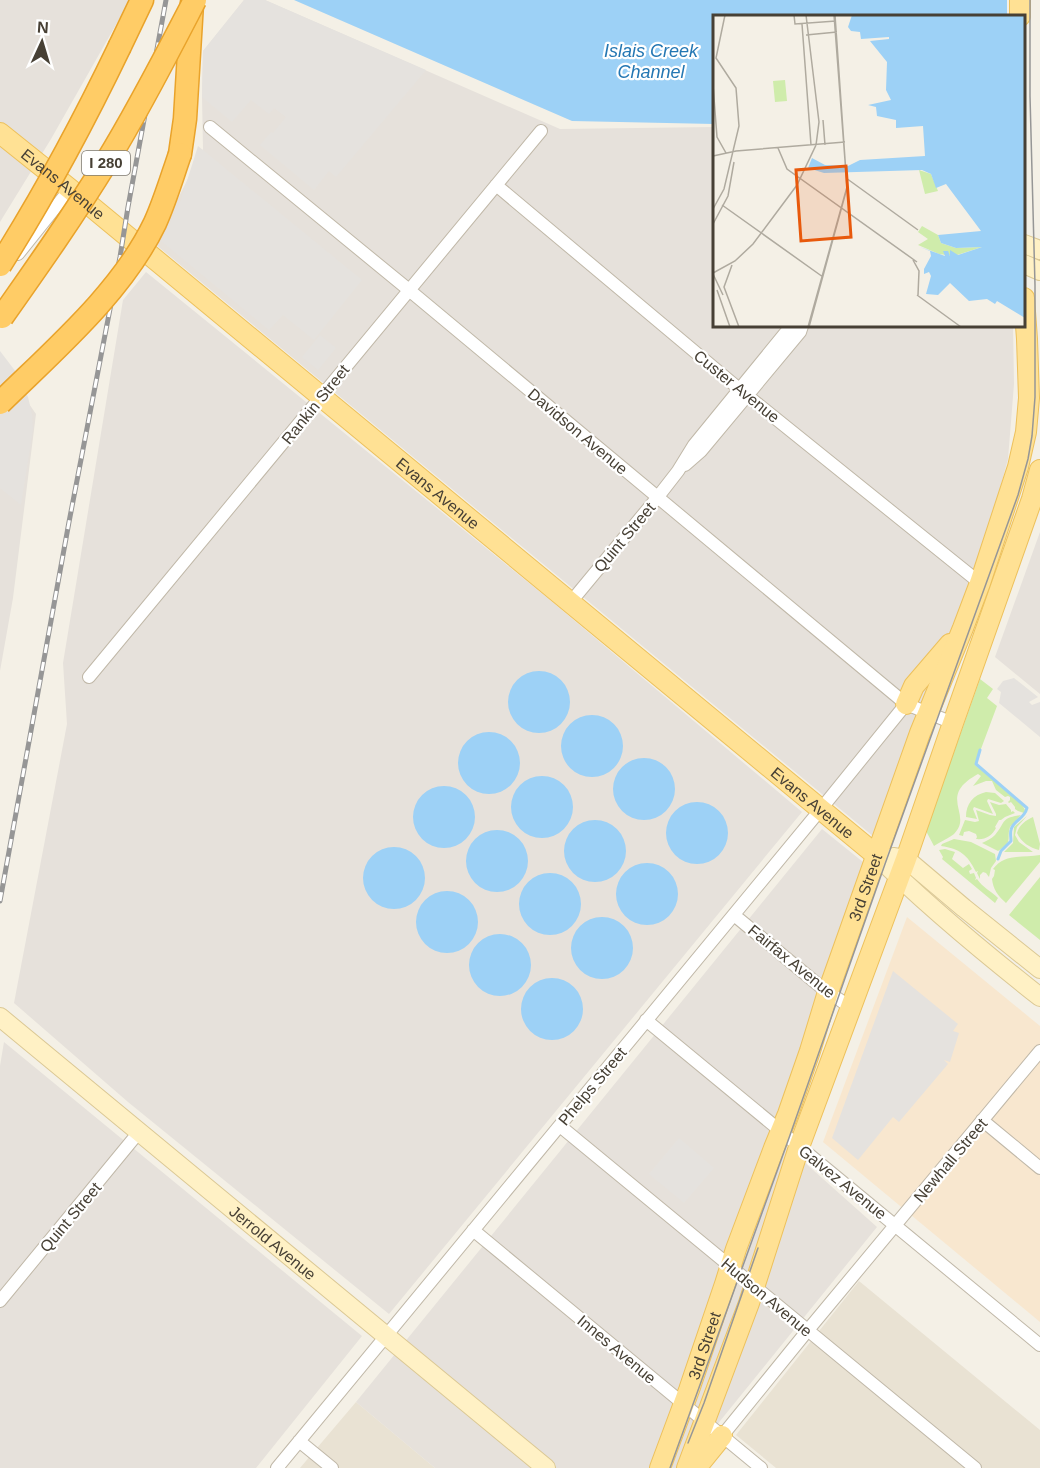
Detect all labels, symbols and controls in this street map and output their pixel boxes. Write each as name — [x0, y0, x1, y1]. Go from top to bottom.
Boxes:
north arrow — [12, 12, 72, 72]
inset map — [713, 15, 1025, 327]
text: N — [37, 19, 49, 36]
water label: Islais Creek Channel — [604, 41, 699, 82]
street label: Evans Avenue — [18, 145, 108, 223]
road number: I 280 — [82, 151, 130, 175]
street label: Custer Avenue — [691, 347, 783, 426]
street label: Rankin Street — [278, 361, 353, 447]
street label: Davidson Avenue — [525, 385, 631, 478]
street label: Evans Avenue — [393, 454, 482, 533]
street label: Quint Street — [590, 499, 659, 575]
street label: Evans Avenue — [768, 764, 857, 842]
street label: 3rd Street — [846, 851, 886, 923]
street label: Fairfax Avenue — [745, 921, 838, 1002]
street label: Phelps Street — [555, 1044, 630, 1129]
street label: Newhall Street — [910, 1115, 991, 1206]
street label: Galvez Avenue — [796, 1142, 890, 1223]
street label: Quint Street — [36, 1179, 105, 1255]
street label: Jerrold Avenue — [226, 1202, 319, 1283]
street label: Hudson Avenue — [718, 1255, 815, 1340]
street label: 3rd Street — [685, 1309, 724, 1382]
street label: Innes Avenue — [574, 1312, 659, 1387]

